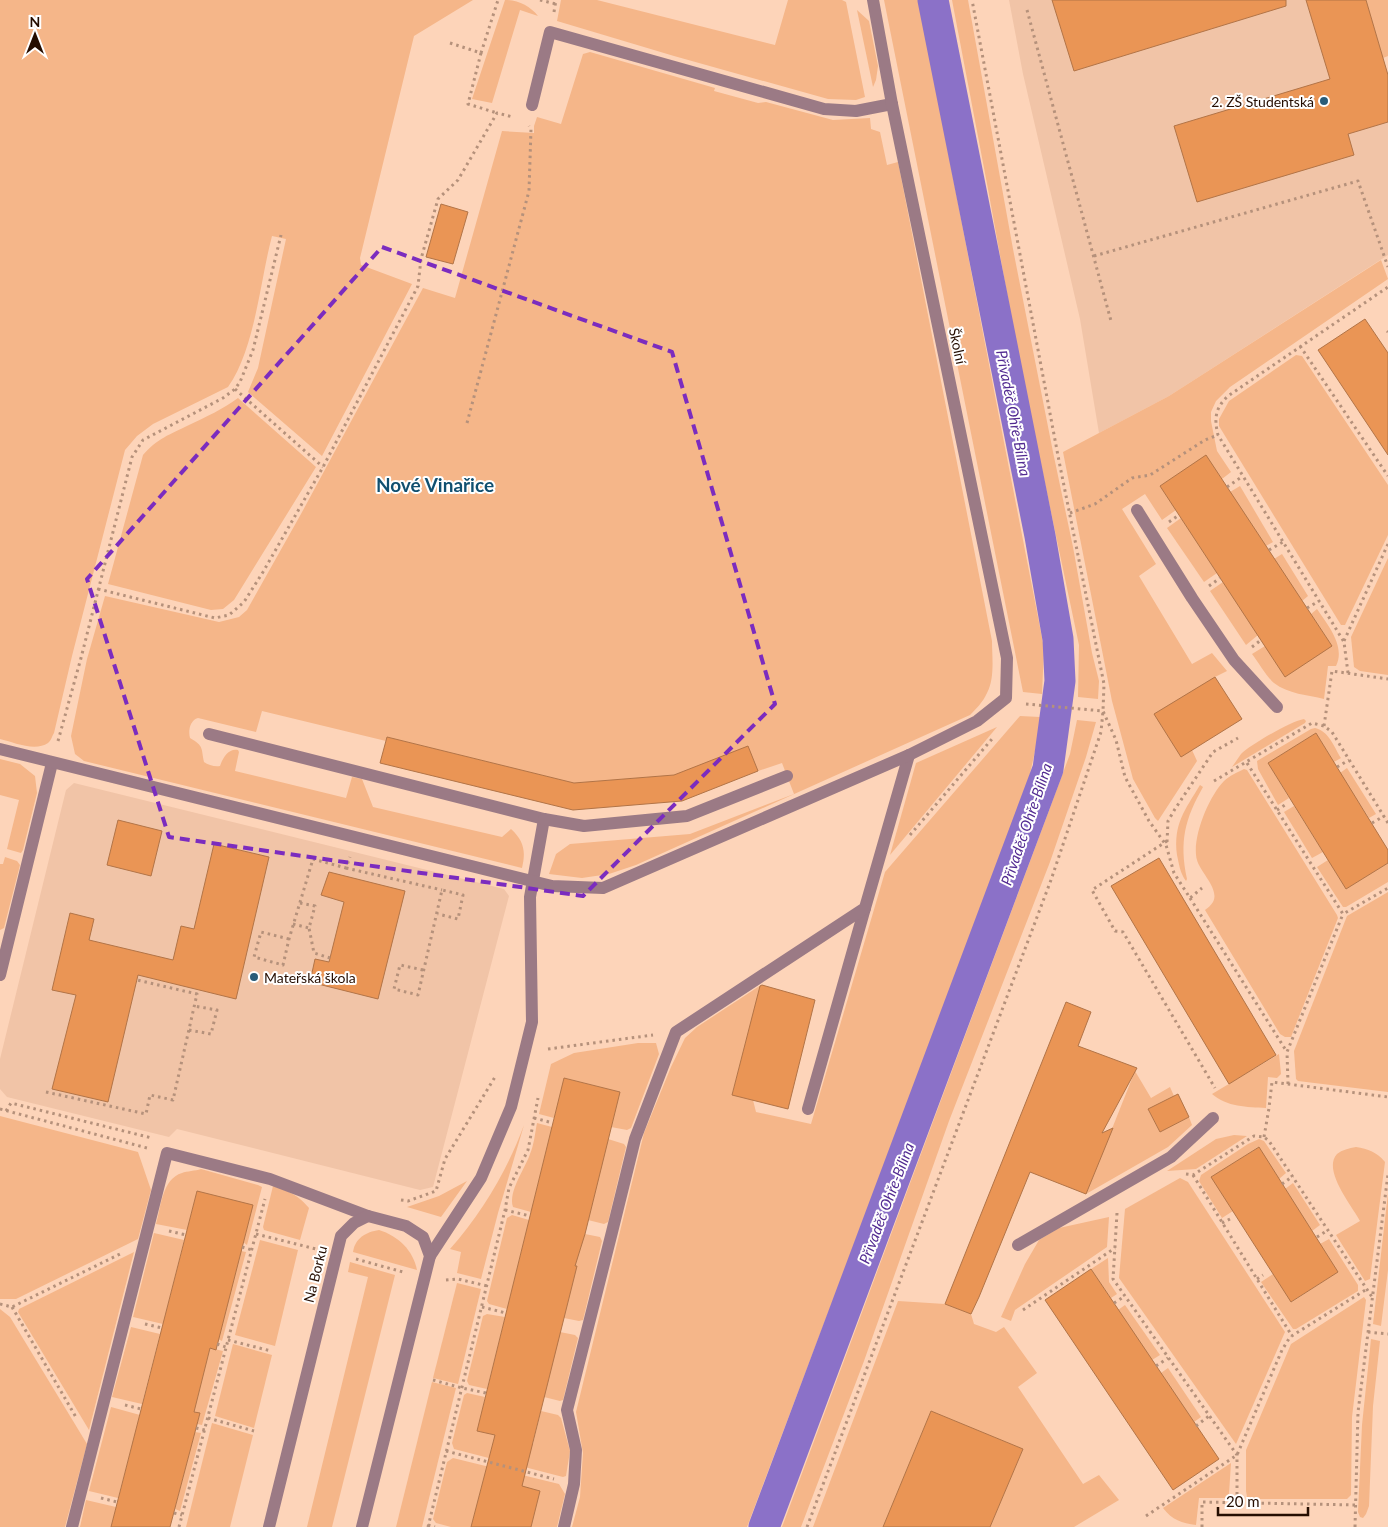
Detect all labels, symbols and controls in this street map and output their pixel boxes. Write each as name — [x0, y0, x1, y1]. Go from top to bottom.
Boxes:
north arrow — [10, 10, 60, 60]
text: N — [30, 13, 40, 30]
place label: 2. ZŠ Studentská — [1211, 93, 1314, 110]
marker: 2. ZŠ Studentská — [1318, 95, 1330, 107]
street label: Školní — [946, 326, 970, 366]
water label: Přivaděč Ohře-Bílina — [993, 348, 1035, 478]
district label: Nové Vinařice — [376, 473, 494, 496]
water label: Přivaděč Ohře-Bílina — [997, 760, 1055, 887]
place label: Mateřská škola — [264, 969, 356, 986]
marker: Mateřská škola — [248, 971, 260, 983]
water label: Přivaděč Ohře-Bílina — [855, 1140, 917, 1266]
street label: Na Borku — [300, 1244, 330, 1304]
scale bar — [1218, 1484, 1308, 1516]
text: 20 m — [1226, 1492, 1260, 1510]

